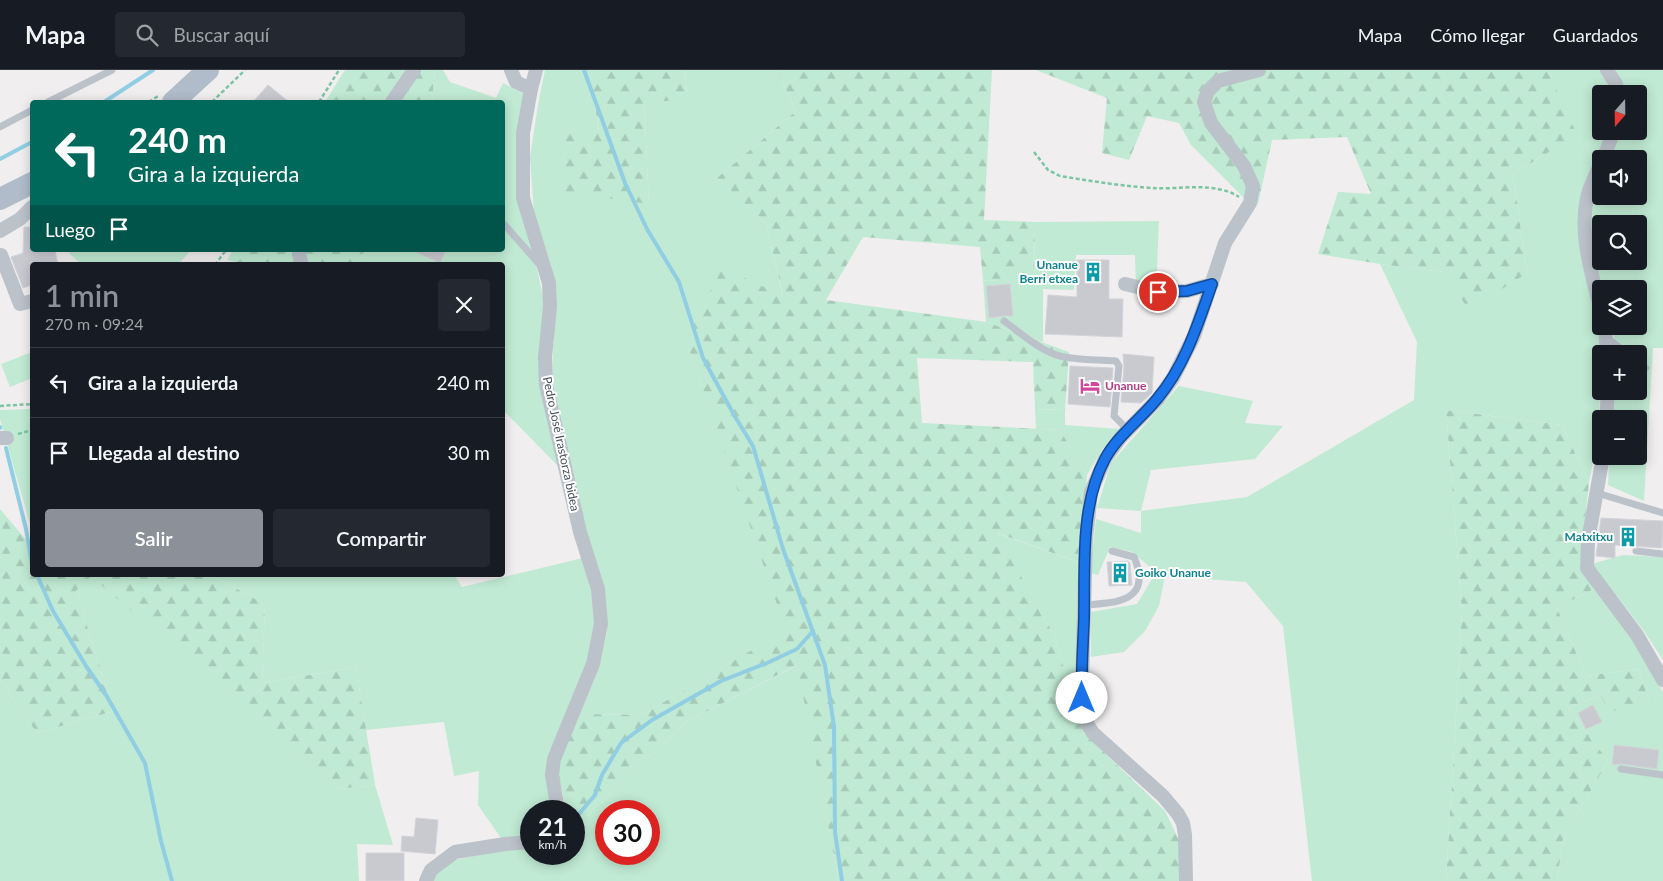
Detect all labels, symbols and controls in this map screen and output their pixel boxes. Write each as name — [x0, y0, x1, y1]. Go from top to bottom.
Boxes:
search box — [115, 12, 465, 57]
text: Mapa — [25, 20, 85, 49]
icon: search — [133, 21, 161, 49]
text: Buscar aquí — [173, 23, 269, 46]
text: Mapa — [1358, 24, 1402, 46]
text: Cómo llegar — [1430, 24, 1525, 46]
text: Guardados — [1553, 24, 1638, 46]
north arrow — [1592, 85, 1648, 140]
map controls — [1592, 85, 1647, 465]
text: 240 m — [128, 118, 227, 160]
icon: left — [45, 120, 110, 185]
button: sound — [1592, 150, 1647, 205]
text: Gira a la izquierda — [128, 160, 299, 187]
icon: arrive — [105, 215, 133, 243]
button: search — [1592, 215, 1647, 270]
text: Luego — [45, 218, 95, 241]
place label: Unanue Berri etxea — [1020, 257, 1079, 286]
building icon: Unanue Berri etxea — [1082, 261, 1104, 283]
pin — [1137, 271, 1179, 313]
text: 1 min — [45, 277, 119, 313]
icon: arrive — [1144, 278, 1172, 306]
button: close — [438, 279, 490, 331]
button: layers — [1592, 280, 1647, 335]
text: 270 m · 09:24 — [45, 314, 144, 333]
button: + — [1592, 345, 1647, 400]
icon: left — [45, 369, 73, 397]
text: Gira a la izquierda — [88, 371, 238, 394]
text: 240 m — [436, 371, 490, 394]
street label: Pedro José Irastorza bidea — [540, 375, 583, 513]
hotel icon: Unanue — [1079, 375, 1101, 397]
place label: Unanue — [1105, 378, 1147, 393]
button: − — [1592, 410, 1647, 465]
icon: arrive — [45, 439, 73, 467]
text: Llegada al destino — [88, 441, 240, 464]
text: 30 m — [447, 441, 490, 464]
button: Salir — [45, 509, 263, 567]
button: Compartir — [273, 509, 490, 567]
building icon: Matxitxu — [1617, 526, 1639, 548]
place label: Matxitxu — [1565, 529, 1613, 544]
building icon: Goiko Unanue — [1109, 562, 1131, 584]
place label: Goiko Unanue — [1135, 565, 1212, 580]
position arrow — [1055, 671, 1107, 723]
speed limit sign: 30 — [595, 800, 660, 865]
text: 21 — [538, 811, 567, 841]
text: km/h — [538, 837, 567, 852]

